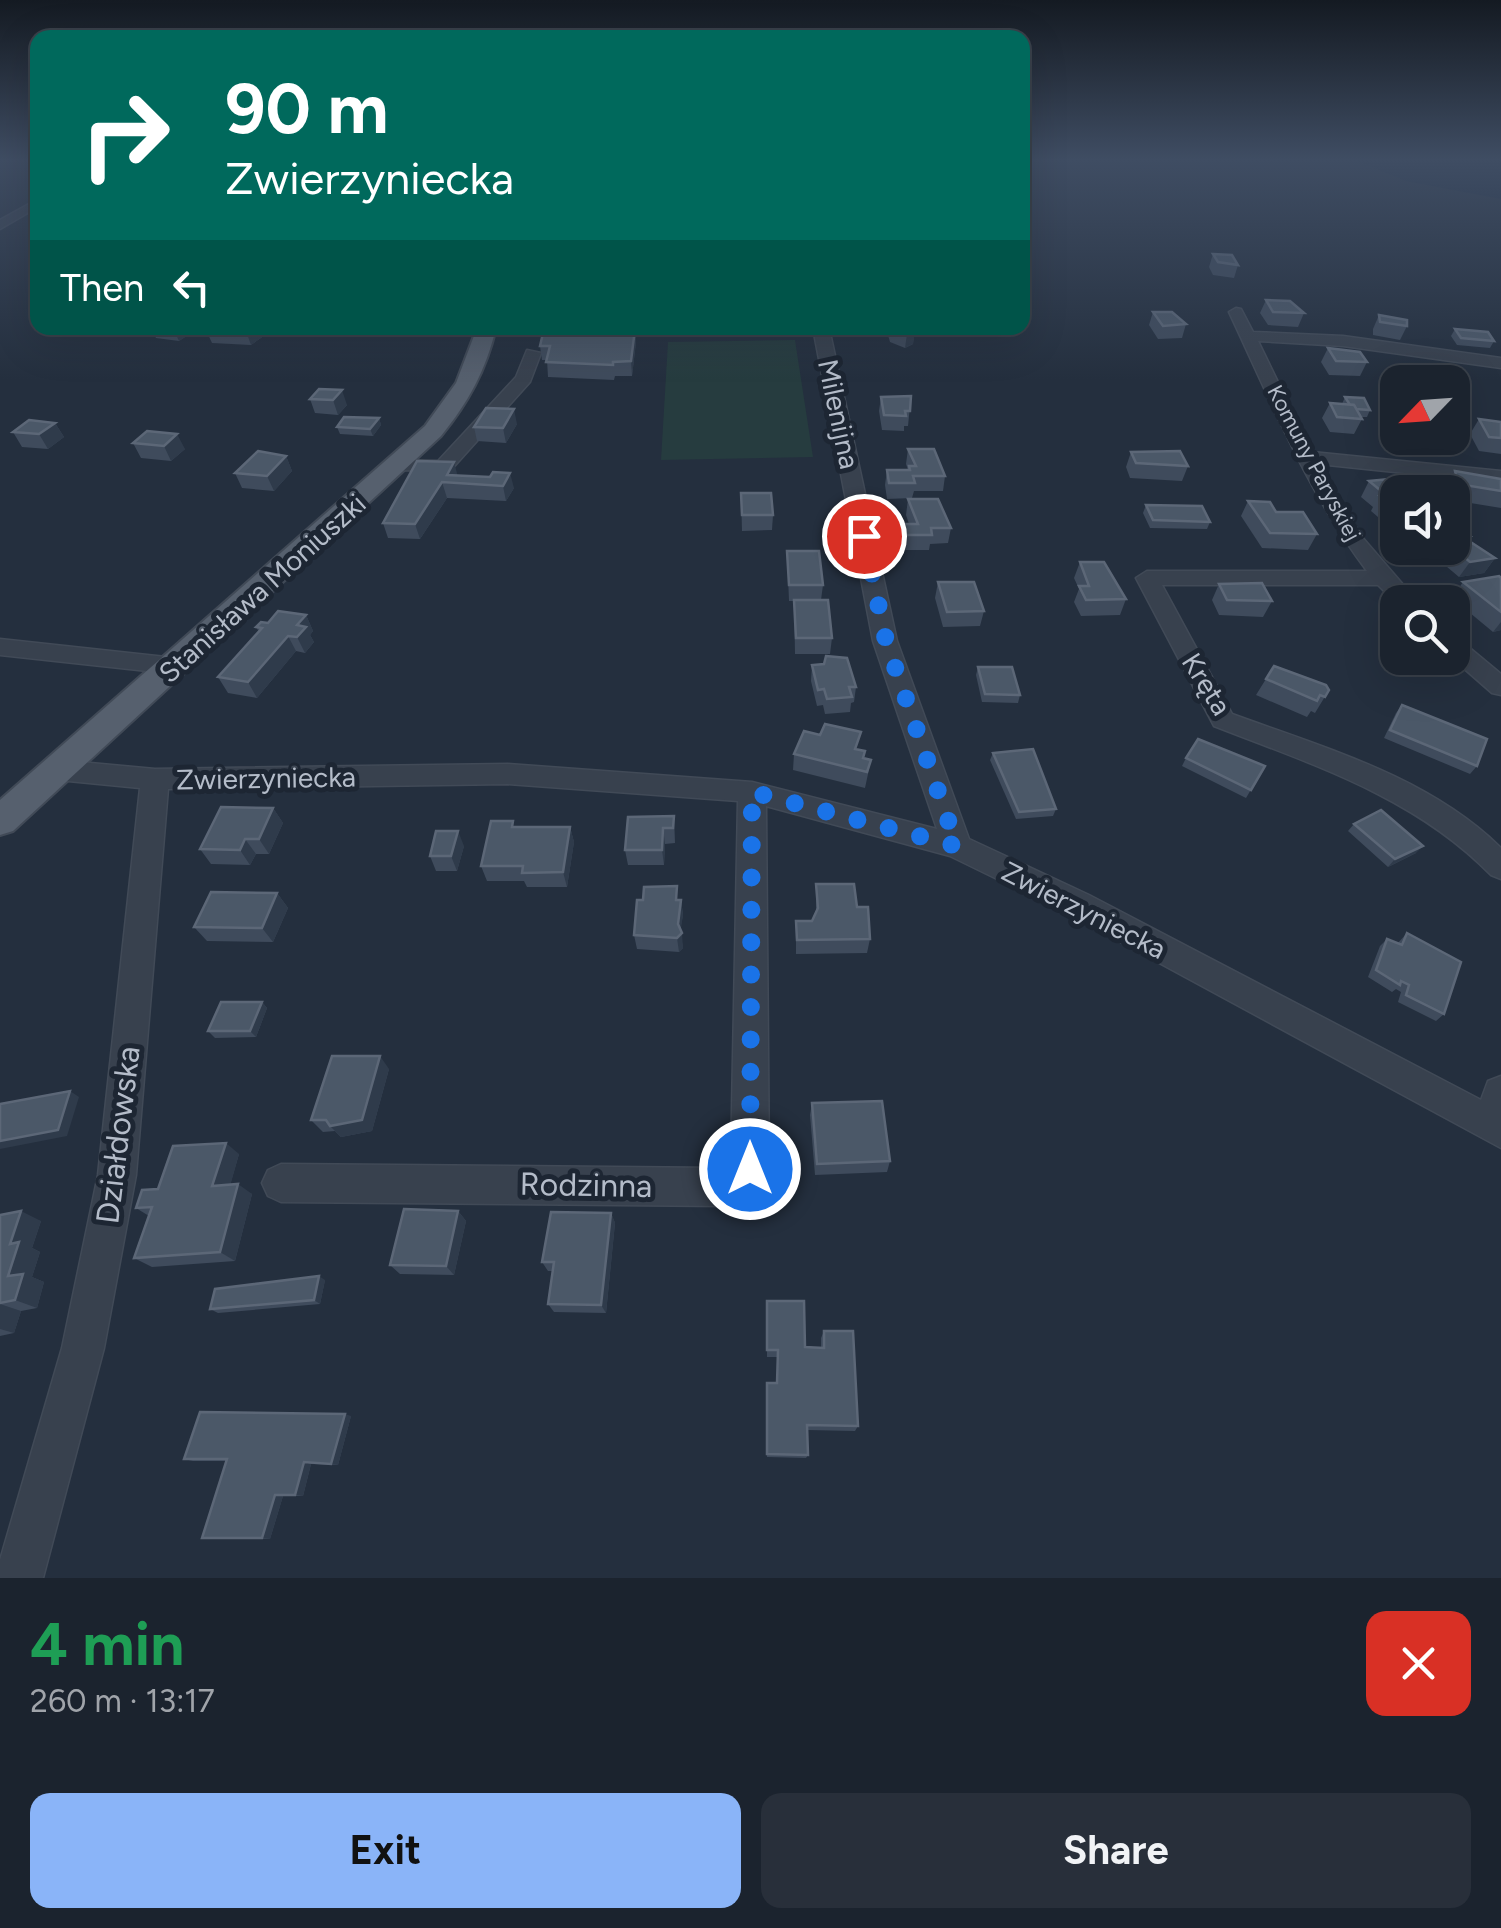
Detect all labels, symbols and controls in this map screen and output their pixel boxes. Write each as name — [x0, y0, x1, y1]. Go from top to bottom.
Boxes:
text: 90 m — [225, 66, 389, 151]
icon: right — [60, 70, 190, 200]
text: Zwierzyniecka — [225, 151, 514, 205]
icon: left — [164, 260, 219, 315]
text: Then — [60, 265, 144, 311]
street label: Milenijna — [811, 356, 867, 472]
north arrow — [1380, 365, 1470, 455]
map controls — [1380, 365, 1470, 675]
street label: Komuny Paryskiej — [1262, 380, 1366, 546]
button: sound — [1380, 475, 1470, 565]
street label: Stanisława Moniuszki — [152, 486, 372, 690]
pin — [822, 494, 907, 579]
icon: arrive — [837, 509, 892, 564]
button: search — [1380, 585, 1470, 675]
street label: Kręta — [1175, 647, 1239, 721]
street label: Zwierzyniecka — [176, 759, 356, 797]
street label: Zwierzyniecka — [996, 854, 1172, 966]
street label: Działdowska — [88, 1044, 148, 1226]
position arrow — [698, 1117, 802, 1221]
street label: Rodzinna — [519, 1165, 653, 1205]
text: 4 min — [30, 1608, 184, 1680]
button: close — [1366, 1611, 1471, 1716]
text: 260 m · 13:17 — [30, 1682, 215, 1720]
button: Exit — [30, 1793, 741, 1908]
button: Share — [761, 1793, 1471, 1908]

